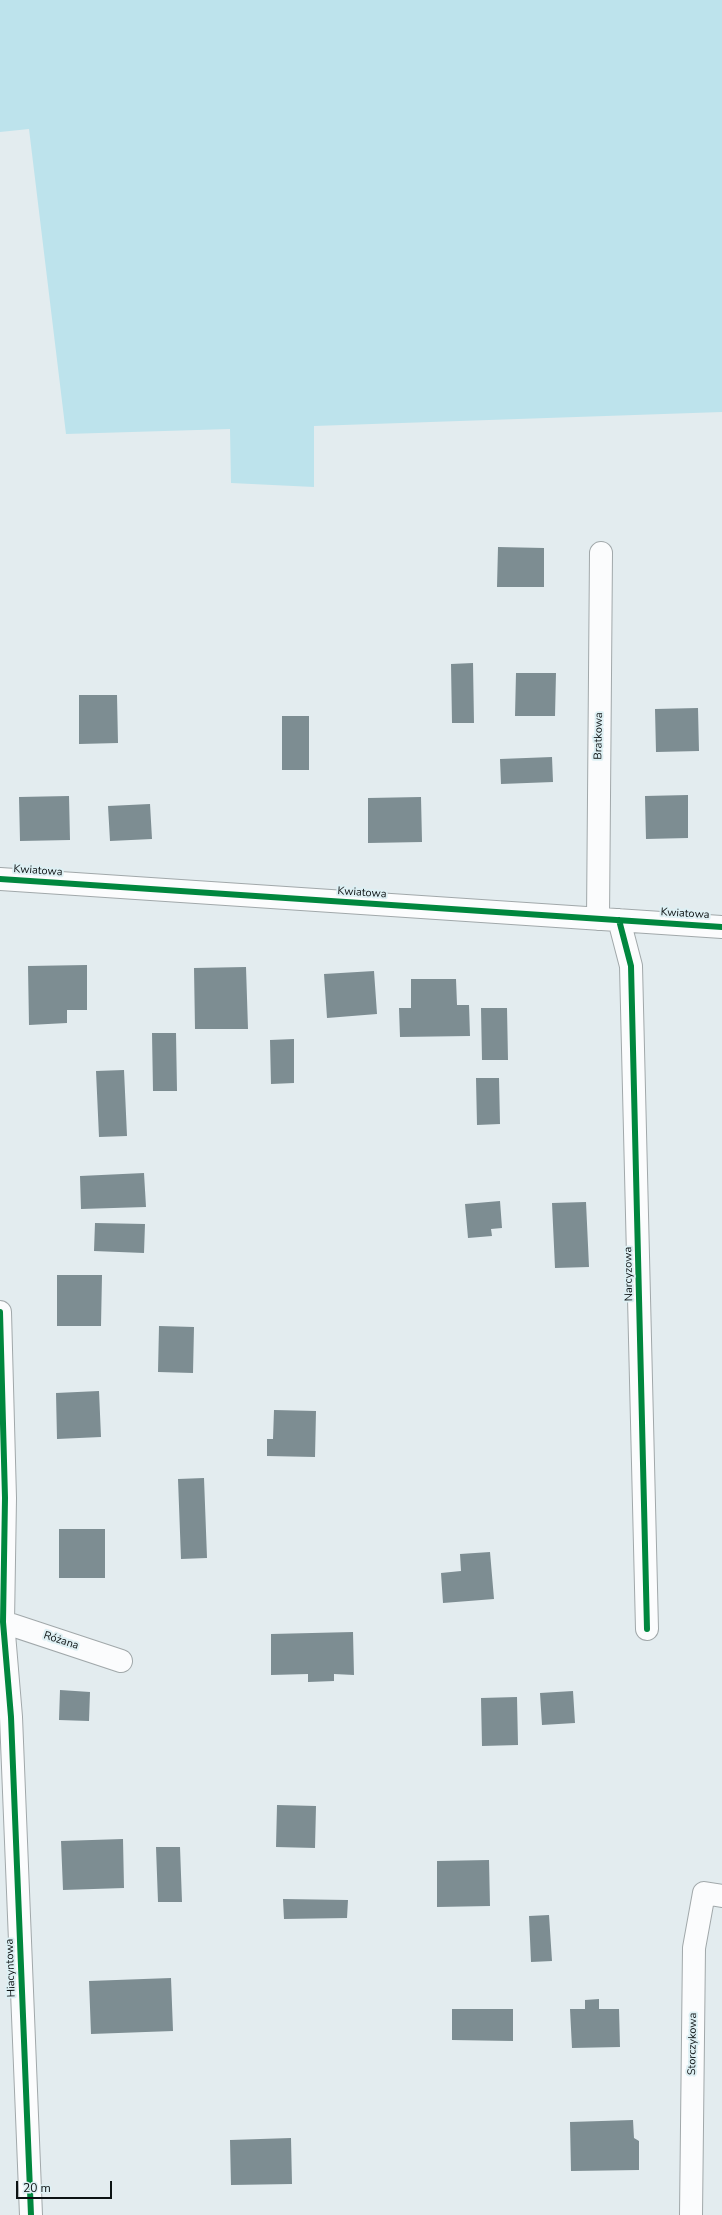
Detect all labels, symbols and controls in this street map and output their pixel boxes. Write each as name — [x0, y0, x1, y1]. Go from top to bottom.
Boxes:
street label: Bratkowa — [592, 712, 606, 760]
street label: Kwiatowa — [13, 863, 63, 879]
street label: Kwiatowa — [337, 885, 387, 901]
street label: Kwiatowa — [660, 906, 710, 922]
street label: Narcyzowa — [622, 1247, 636, 1301]
street label: Różana — [42, 1629, 80, 1653]
street label: Hiacyntowa — [3, 1938, 19, 1998]
street label: Storczykowa — [686, 2013, 700, 2075]
scale bar — [18, 2173, 114, 2199]
text: 20 m — [23, 2180, 51, 2196]

